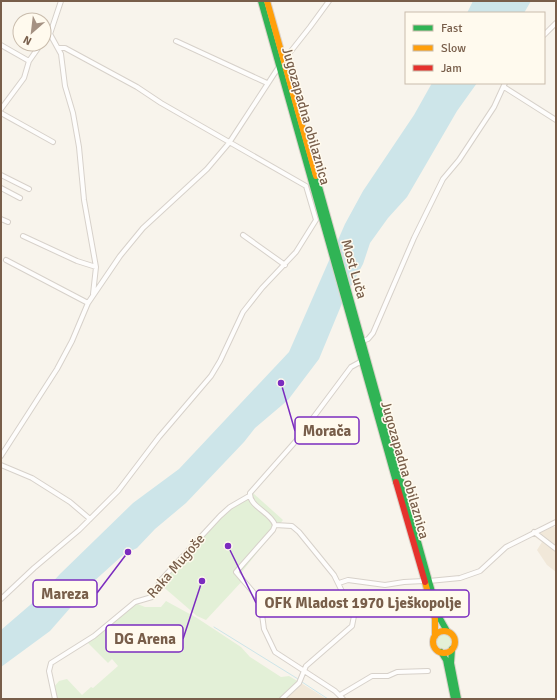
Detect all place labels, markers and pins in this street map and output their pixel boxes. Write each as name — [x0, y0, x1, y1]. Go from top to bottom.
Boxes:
callout: Morača — [295, 417, 359, 444]
callout: Mareza — [33, 580, 97, 607]
callout: OFK Mladost 1970 Lješkopolje — [256, 590, 469, 617]
callout: DG Arena — [106, 625, 183, 652]

